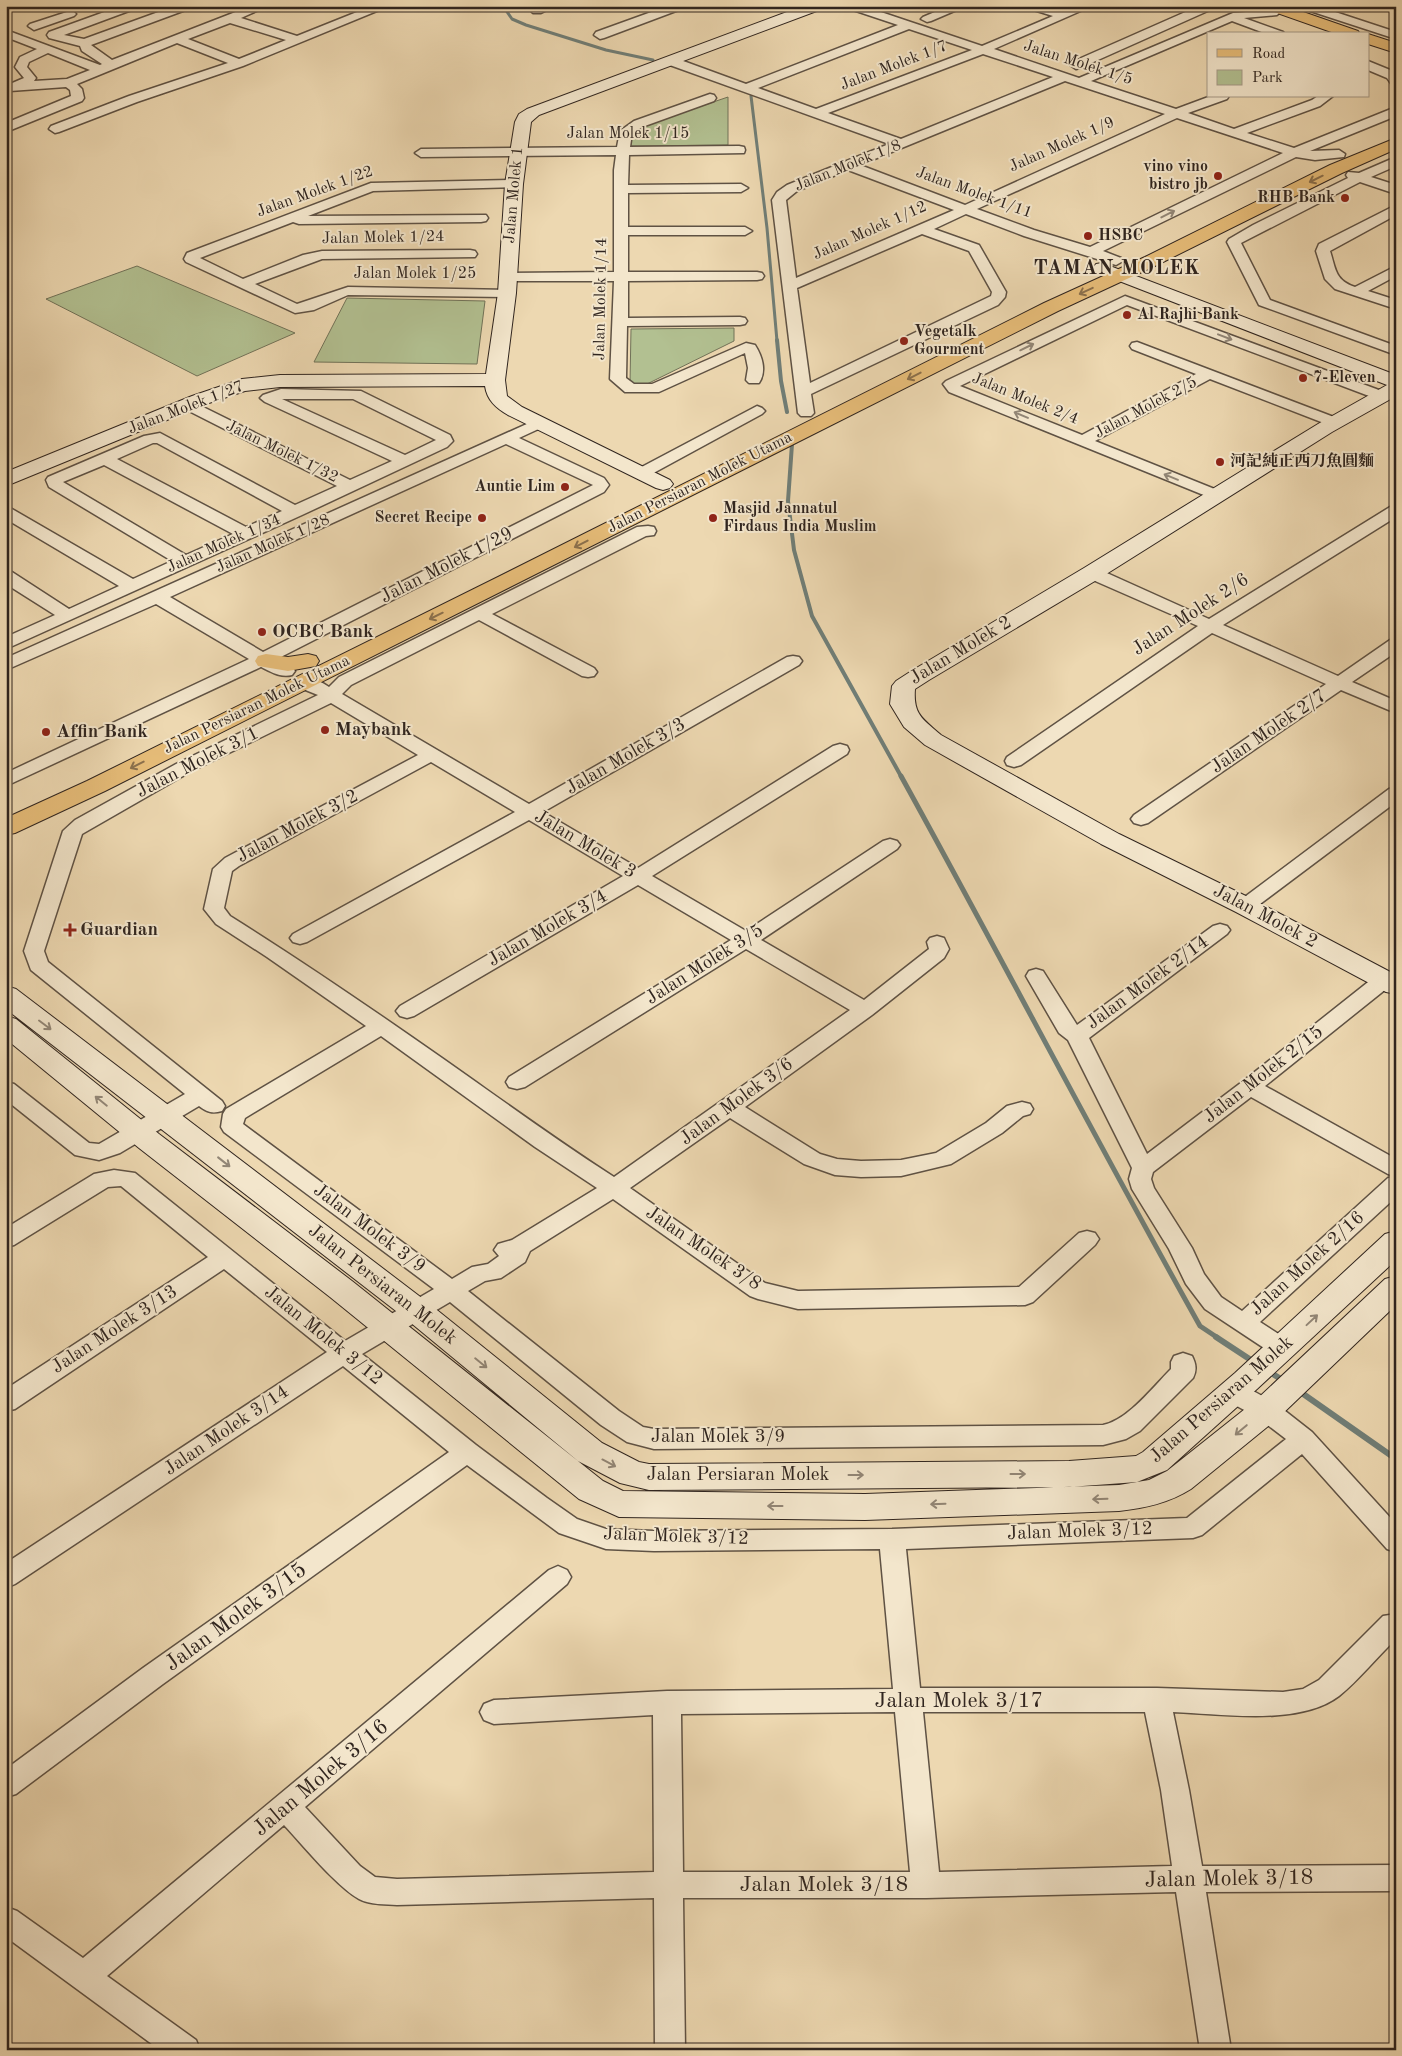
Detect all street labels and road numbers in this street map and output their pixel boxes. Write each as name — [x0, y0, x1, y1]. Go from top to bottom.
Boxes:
street label: Jalan Molek 1/7 — [838, 38, 950, 94]
street label: Jalan Molek 1/5 — [1022, 38, 1134, 88]
street label: Jalan Molek 1/9 — [1007, 115, 1117, 175]
street label: Jalan Molek 1/15 — [567, 126, 689, 142]
street label: Jalan Molek 1/8 — [792, 137, 904, 195]
street label: Jalan Molek 1 — [502, 146, 526, 244]
street label: Jalan Molek 1/22 — [255, 163, 375, 221]
street label: Jalan Molek 1/11 — [914, 164, 1034, 222]
street label: Jalan Molek 1/12 — [811, 199, 929, 263]
street label: Jalan Molek 1/24 — [321, 229, 445, 247]
street label: Jalan Molek 1/14 — [592, 237, 610, 361]
street label: Jalan Molek 1/25 — [354, 266, 476, 282]
street label: Jalan Molek 2/4 — [969, 370, 1081, 428]
street label: Jalan Molek 2/5 — [1092, 374, 1200, 442]
street label: Jalan Molek 1/27 — [126, 379, 246, 437]
street label: Jalan Molek 1/32 — [223, 418, 341, 486]
street label: Jalan Persiaran Molek Utama — [605, 429, 795, 537]
street label: Jalan Molek 1/34 — [165, 512, 283, 576]
street label: Jalan Molek 1/28 — [214, 512, 332, 576]
street label: Jalan Molek 1/29 — [378, 524, 516, 608]
street label: Jalan Molek 2/6 — [1129, 570, 1253, 660]
street label: Jalan Molek 2 — [907, 613, 1015, 689]
street label: Jalan Persiaran Molek Utama — [161, 653, 353, 757]
street label: Jalan Molek 2/7 — [1208, 686, 1330, 778]
street label: Jalan Molek 3/3 — [563, 715, 689, 799]
street label: Jalan Molek 3/1 — [134, 724, 262, 802]
street label: Jalan Molek 3/2 — [234, 787, 362, 867]
street label: Jalan Molek 3 — [531, 807, 639, 883]
street label: Jalan Molek 2 — [1210, 882, 1320, 952]
street label: Jalan Molek 3/4 — [485, 887, 611, 971]
street label: Jalan Molek 3/5 — [643, 921, 767, 1009]
street label: Jalan Molek 2/14 — [1083, 932, 1213, 1034]
street label: Jalan Molek 2/15 — [1201, 1023, 1327, 1127]
street label: Jalan Molek 3/6 — [677, 1055, 797, 1149]
street label: Jalan Molek 3/9 — [309, 1181, 429, 1277]
street label: Jalan Molek 3/8 — [642, 1203, 764, 1295]
street label: Jalan Molek 2/16 — [1247, 1208, 1369, 1320]
street label: Jalan Persiaran Molek — [304, 1221, 460, 1349]
street label: Jalan Molek 3/13 — [49, 1282, 181, 1378]
street label: Jalan Molek 3/12 — [260, 1283, 386, 1389]
street label: Jalan Persiaran Molek — [1147, 1333, 1297, 1467]
street label: Jalan Molek 3/14 — [161, 1382, 293, 1480]
street label: Jalan Molek 3/9 — [651, 1428, 785, 1447]
street label: Jalan Persiaran Molek — [647, 1466, 830, 1485]
street label: Jalan Molek 3/12 — [1007, 1520, 1153, 1544]
street label: Jalan Molek 3/12 — [603, 1525, 749, 1549]
street label: Jalan Molek 3/15 — [161, 1558, 311, 1676]
street label: Jalan Molek 3/17 — [875, 1690, 1043, 1712]
street label: Jalan Molek 3/16 — [249, 1715, 393, 1841]
street label: Jalan Molek 3/18 — [1144, 1867, 1314, 1891]
street label: Jalan Molek 3/18 — [740, 1874, 908, 1896]

